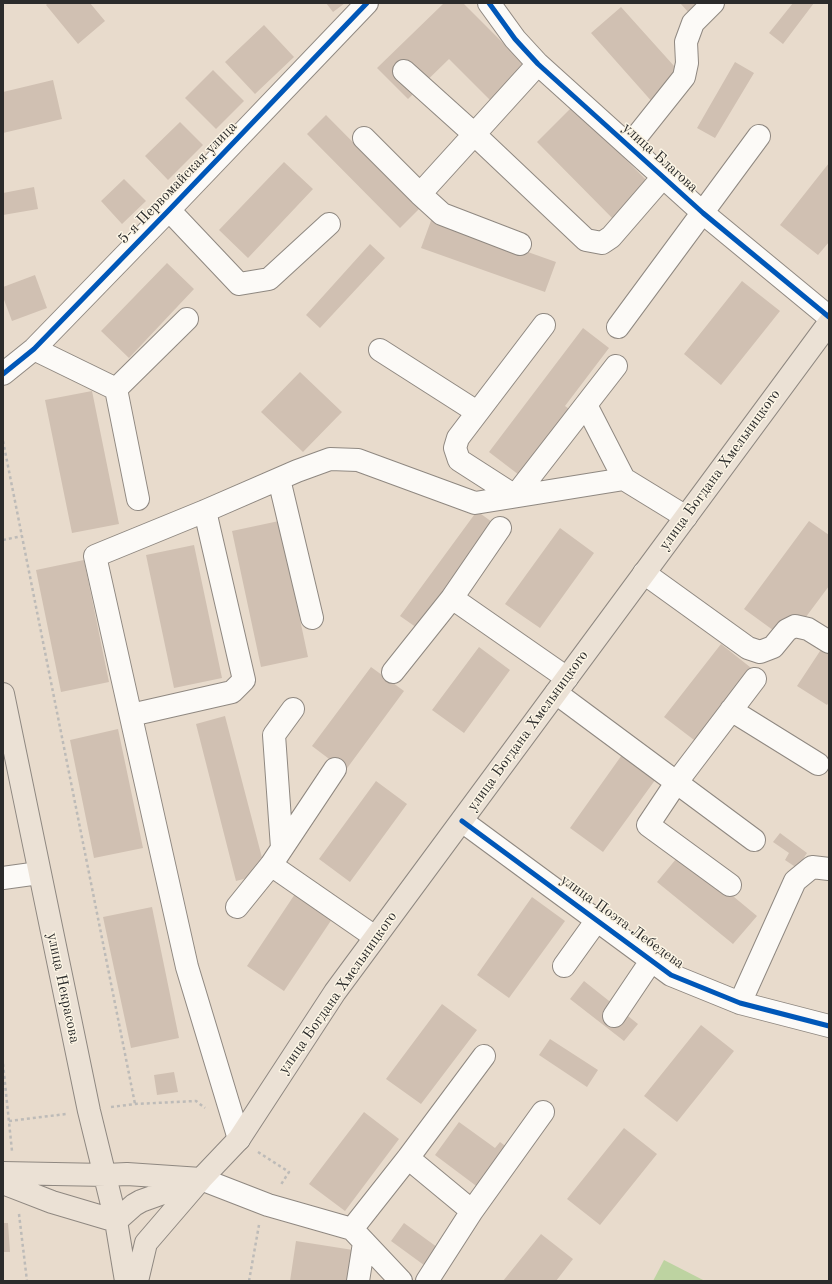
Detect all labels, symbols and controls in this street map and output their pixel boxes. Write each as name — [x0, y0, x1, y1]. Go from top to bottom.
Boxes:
street label: 5-я Первомайская улица — [115, 118, 241, 248]
street label: улица Благова — [618, 119, 702, 197]
street label: улица Богдана Хмельницкого — [656, 386, 784, 554]
street label: улица Богдана Хмельницкого — [464, 647, 592, 815]
street label: улица Поэта Лебедева — [556, 871, 688, 973]
street label: улица Богдана Хмельницкого — [275, 908, 401, 1078]
street label: улица Некрасова — [42, 931, 84, 1045]

